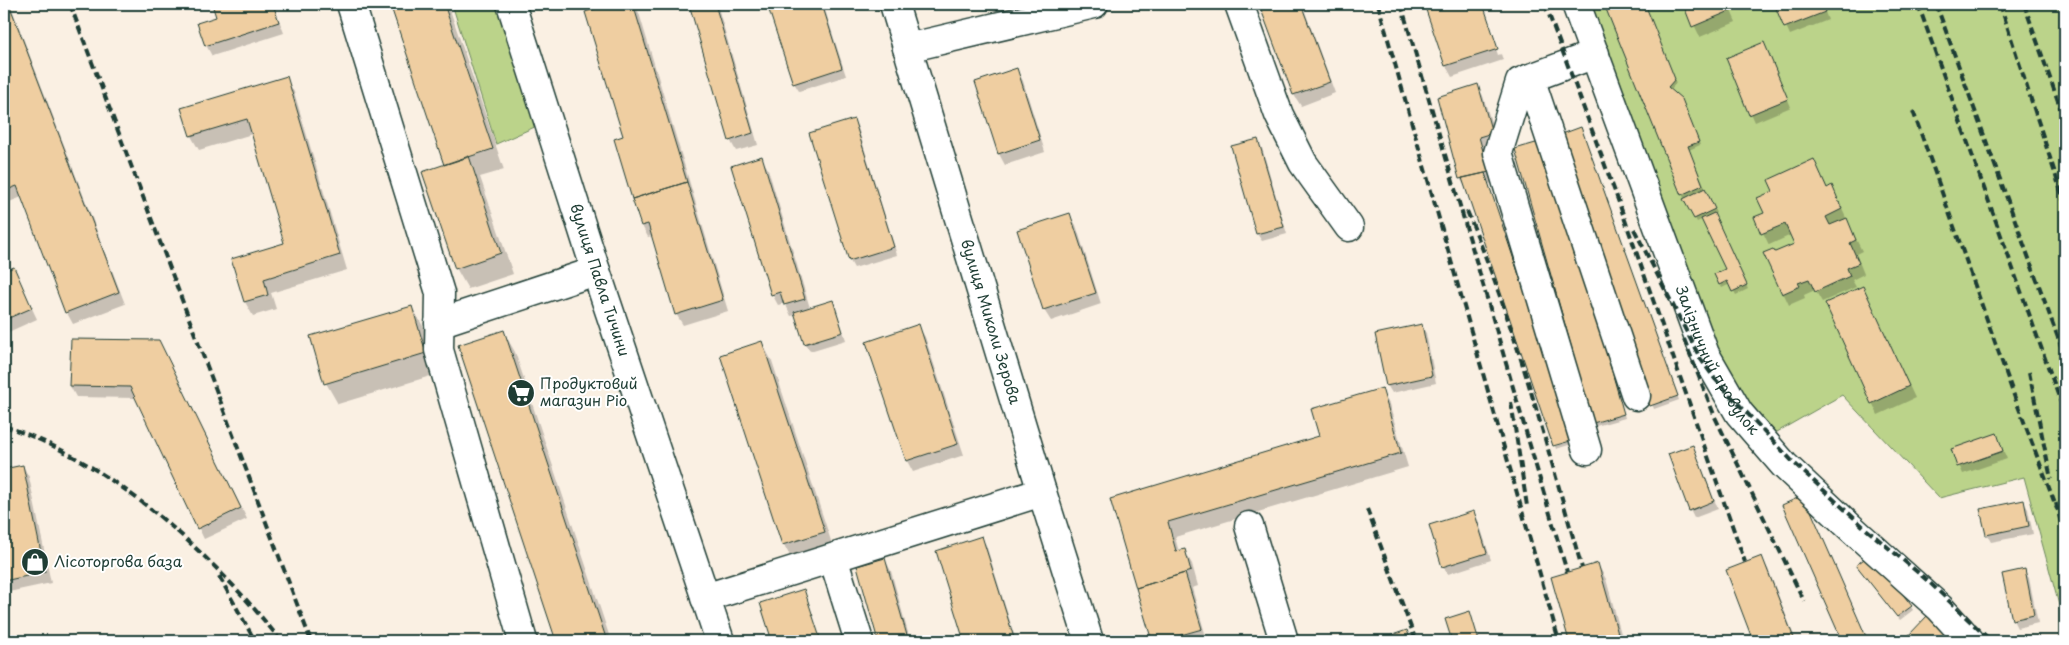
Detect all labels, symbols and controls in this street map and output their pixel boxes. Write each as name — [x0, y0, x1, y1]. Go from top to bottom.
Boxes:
street label: вулиця Павла Тичини — [565, 200, 637, 359]
street label: вулиця Миколи Зерова — [956, 236, 1028, 407]
street label: Залізничний провулок — [1670, 281, 1766, 439]
place label: Продуктовий магазин Ріо — [540, 371, 638, 411]
supermarket icon: Продуктовий магазин Ріо — [506, 378, 536, 408]
shop icon: Лісоторгова база — [20, 547, 50, 577]
place label: Лісоторгова база — [54, 549, 183, 572]

